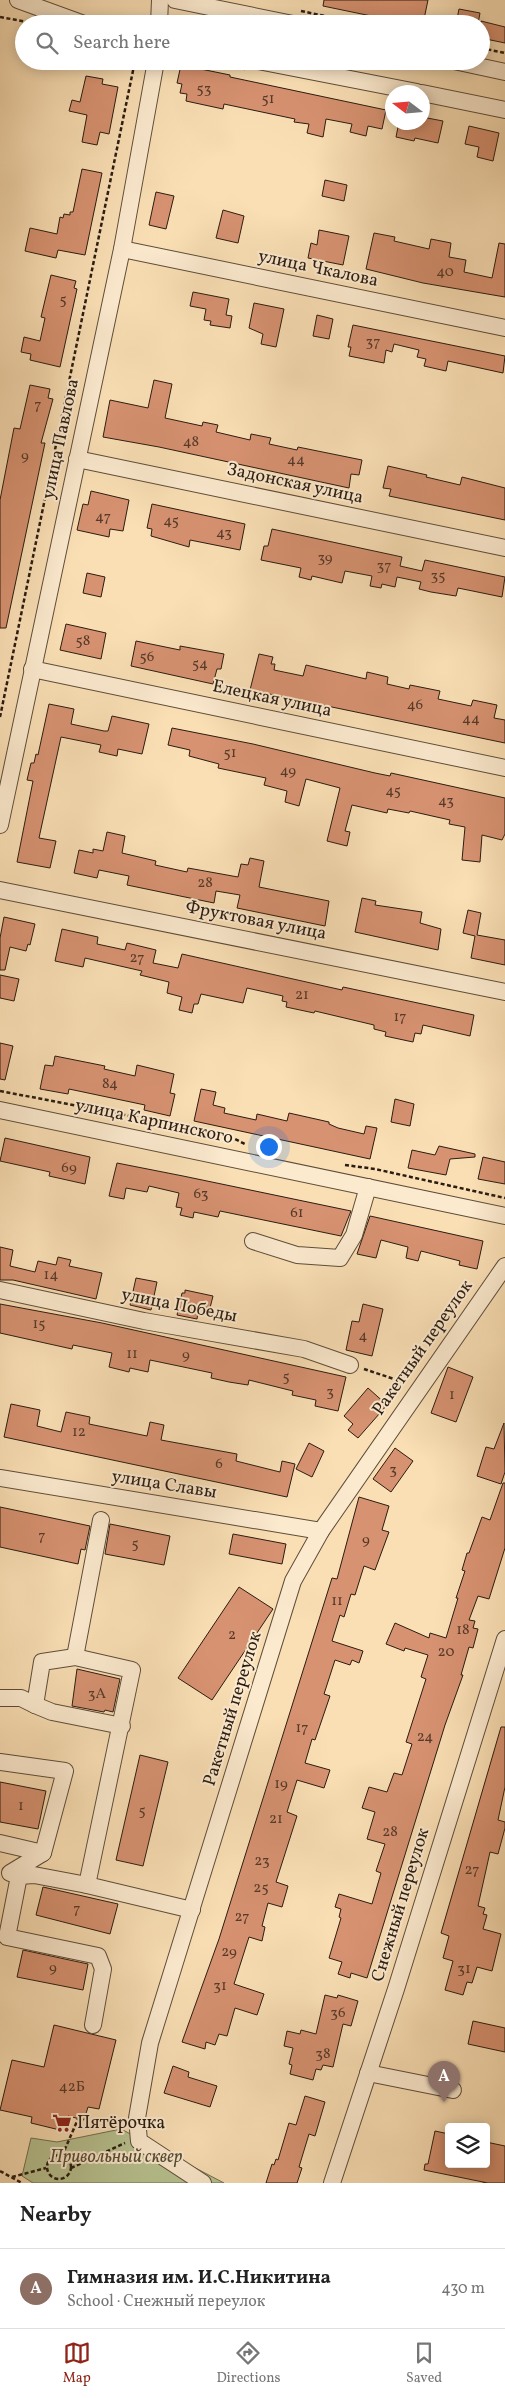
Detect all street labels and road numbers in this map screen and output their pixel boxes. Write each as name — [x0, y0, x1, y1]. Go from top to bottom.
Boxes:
street label: улица Чкалова — [256, 244, 380, 294]
street label: улица Павлова — [36, 376, 86, 502]
street label: Задонская улица — [224, 457, 366, 511]
street label: Елецкая улица — [210, 674, 334, 724]
street label: Фруктовая улица — [183, 895, 329, 947]
street label: улица Карпинского — [73, 1093, 235, 1151]
street label: Ракетный переулок — [367, 1275, 479, 1421]
street label: улица Победы — [119, 1283, 239, 1330]
street label: улица Славы — [110, 1464, 219, 1506]
street label: Ракетный переулок — [198, 1628, 269, 1789]
street label: Снежный переулок — [366, 1825, 436, 1985]

